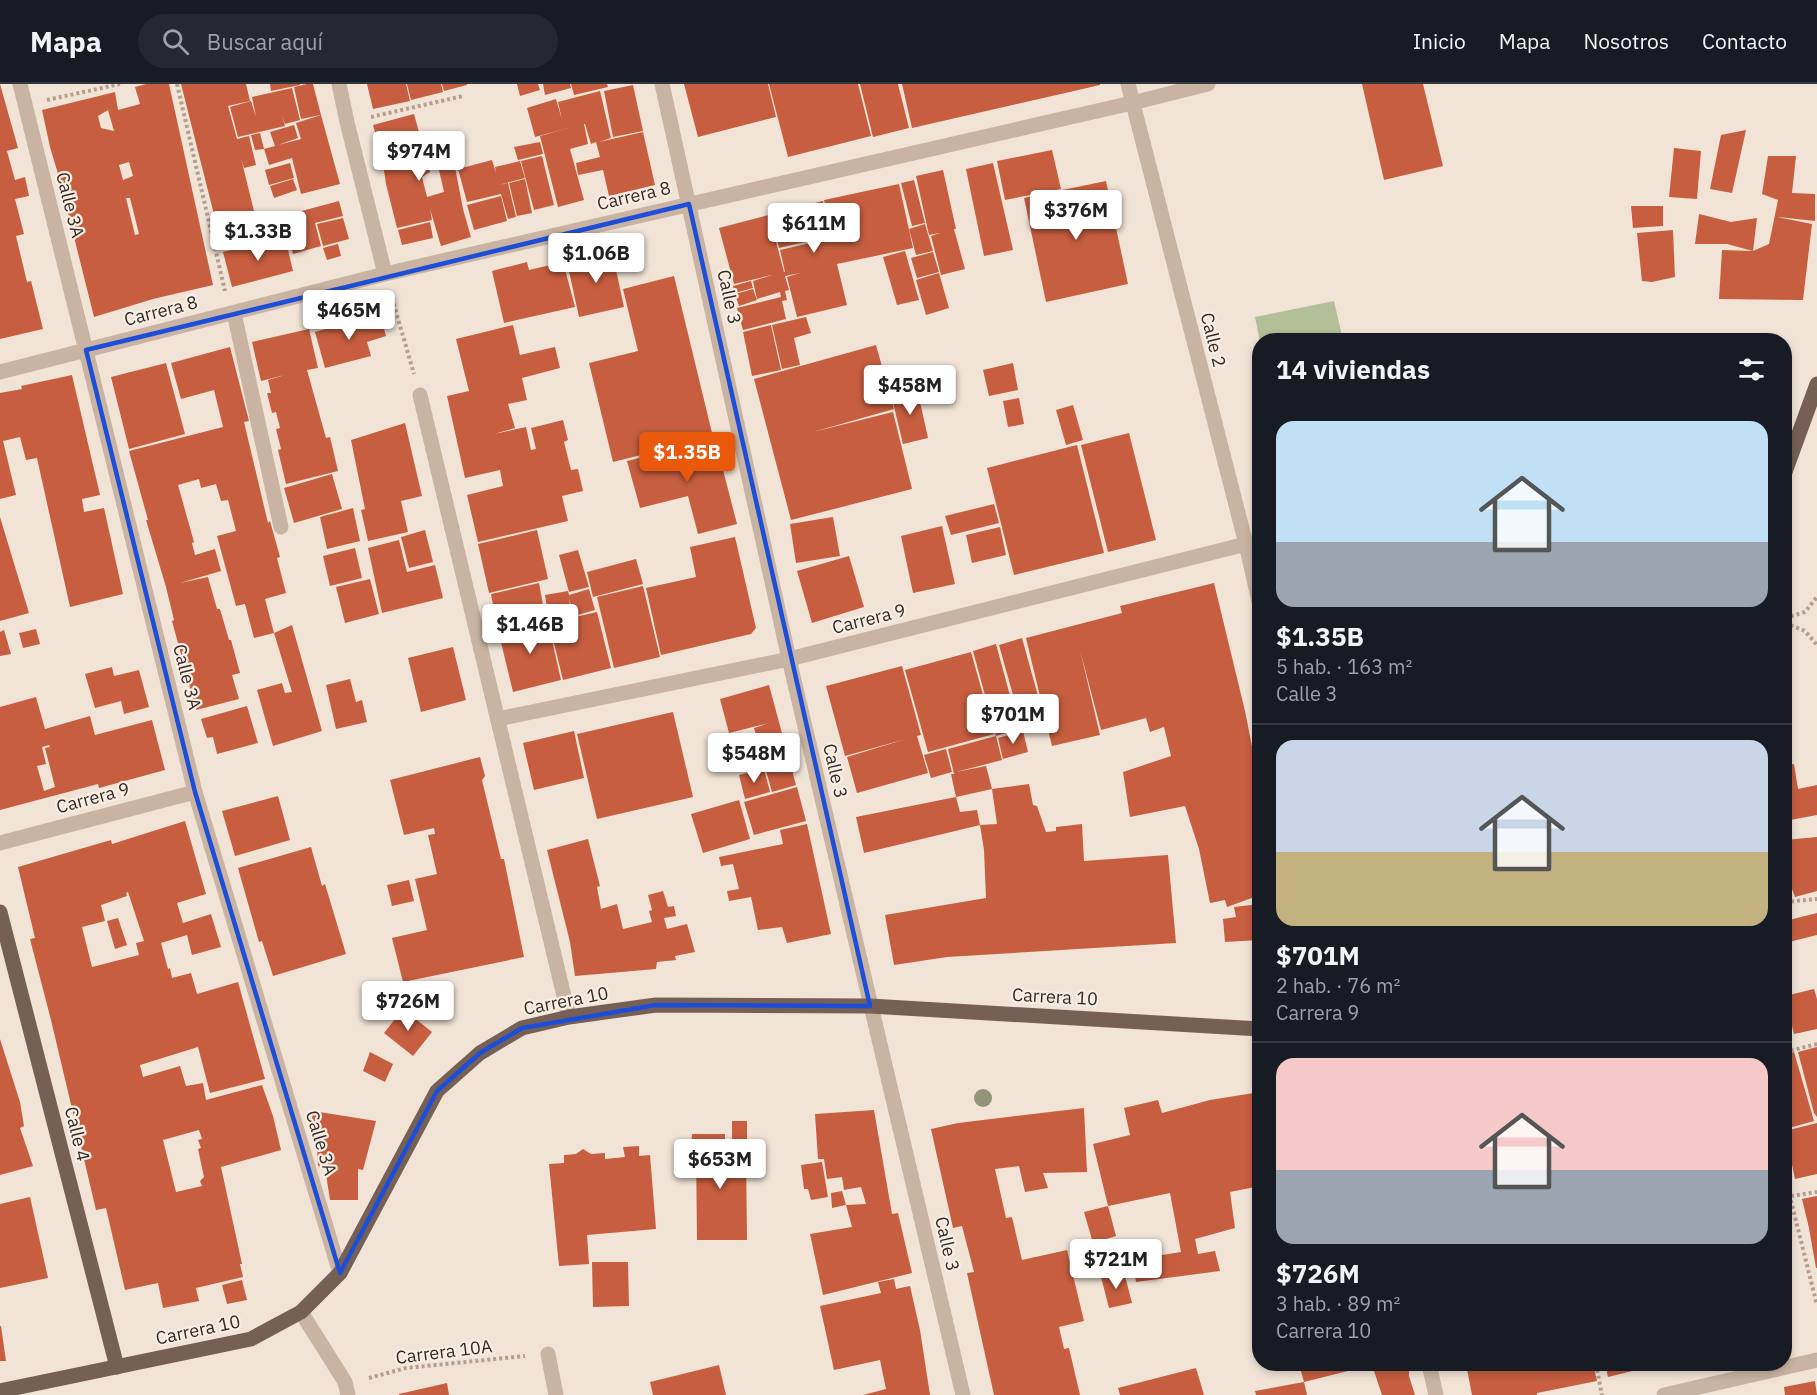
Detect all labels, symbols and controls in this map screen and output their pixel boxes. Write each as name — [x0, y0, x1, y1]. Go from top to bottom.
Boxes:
search box — [138, 14, 558, 68]
text: Mapa — [30, 23, 102, 60]
icon: search — [159, 25, 192, 58]
text: Buscar aquí — [207, 27, 323, 56]
text: Inicio — [1413, 27, 1466, 55]
text: Mapa — [1499, 27, 1551, 55]
text: Nosotros — [1584, 27, 1669, 55]
text: Contacto — [1702, 27, 1787, 55]
pin: $974M — [377, 131, 461, 182]
text: $974M — [387, 137, 451, 164]
street label: Calle 3A — [51, 170, 90, 241]
street label: Carrera 8 — [595, 176, 673, 215]
pin: $376M — [1034, 190, 1118, 241]
text: $376M — [1044, 196, 1108, 223]
pin: $611M — [772, 203, 856, 254]
text: $611M — [782, 209, 846, 236]
pin: $1.33B — [209, 211, 307, 262]
text: $1.33B — [224, 217, 292, 244]
pin: $1.06B — [547, 233, 645, 284]
text: $1.06B — [562, 239, 630, 266]
street label: Calle 3 — [712, 267, 746, 326]
street label: Carrera 8 — [122, 290, 200, 331]
pin: $465M — [307, 290, 391, 341]
text: $465M — [317, 296, 381, 323]
street label: Calle 2 — [1196, 310, 1231, 370]
text: 14 viviendas — [1276, 352, 1430, 386]
icon: filters — [1735, 353, 1768, 386]
pin: $458M — [868, 365, 952, 416]
text: $458M — [878, 371, 942, 398]
pin: $1.35B — [638, 432, 736, 483]
text: $1.35B — [653, 438, 721, 465]
icon: home — [1468, 460, 1576, 568]
street label: Carrera 9 — [830, 598, 908, 639]
pin: $1.46B — [481, 604, 579, 655]
text: $1.46B — [496, 610, 564, 637]
text: $1.35B — [1276, 619, 1364, 653]
street label: Calle 3A — [168, 642, 207, 713]
text: 5 hab. · 163 m² — [1276, 653, 1412, 680]
text: Calle 3 — [1276, 680, 1338, 707]
pin: $701M — [971, 694, 1055, 745]
text: $701M — [981, 700, 1045, 727]
pin: $548M — [712, 733, 796, 784]
text: $548M — [722, 739, 786, 766]
street label: Calle 3 — [818, 741, 853, 800]
street label: Carrera 9 — [54, 777, 132, 818]
icon: home — [1468, 779, 1576, 887]
text: $701M — [1276, 938, 1360, 972]
text: 2 hab. · 76 m² — [1276, 972, 1400, 999]
pin: $726M — [366, 981, 450, 1032]
street label: Carrera 10 — [522, 981, 610, 1020]
street label: Carrera 10 — [1012, 983, 1098, 1010]
text: $726M — [376, 987, 440, 1014]
text: Carrera 9 — [1276, 999, 1359, 1026]
icon: home — [1468, 1097, 1576, 1205]
street label: Calle 4 — [60, 1104, 95, 1164]
street label: Calle 3A — [301, 1107, 342, 1179]
pin: $653M — [678, 1139, 762, 1190]
text: $653M — [688, 1145, 752, 1172]
street label: Calle 3 — [930, 1214, 965, 1273]
pin: $721M — [1074, 1239, 1158, 1290]
text: $721M — [1084, 1245, 1148, 1272]
text: $726M — [1276, 1256, 1360, 1290]
text: 3 hab. · 89 m² — [1276, 1290, 1400, 1317]
street label: Carrera 10 — [154, 1309, 242, 1350]
text: Carrera 10 — [1276, 1317, 1371, 1344]
street label: Carrera 10A — [394, 1334, 494, 1369]

